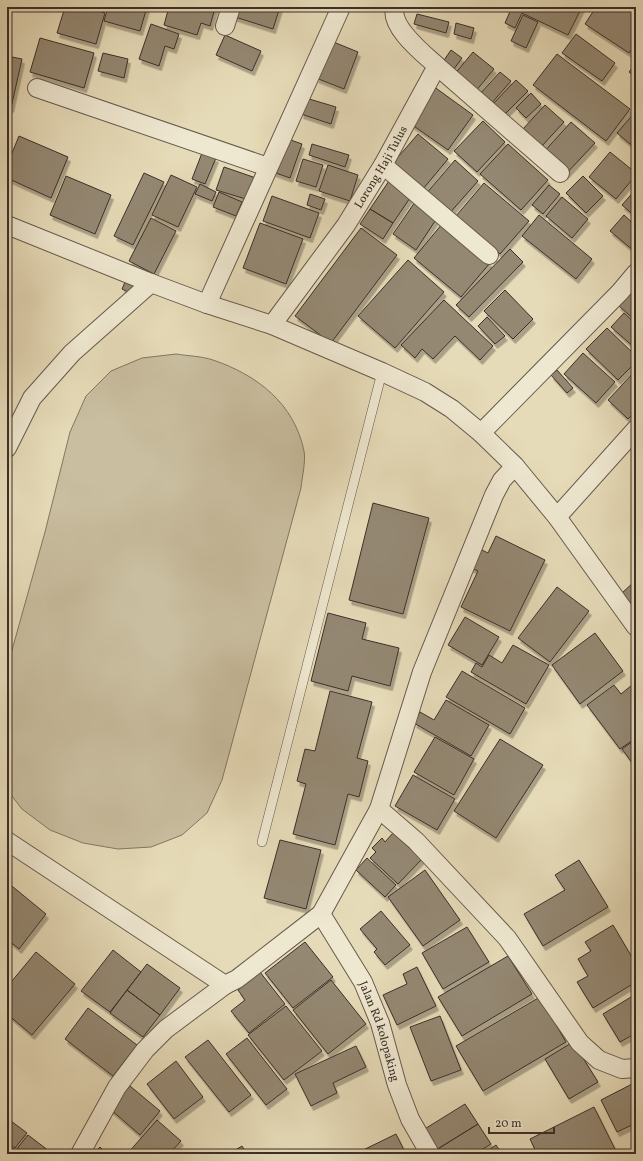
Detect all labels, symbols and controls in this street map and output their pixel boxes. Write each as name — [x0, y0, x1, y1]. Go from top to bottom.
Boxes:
street label: Lorong Haji Tulus — [351, 123, 412, 212]
street label: Jalan Rd kolopaking — [354, 979, 403, 1084]
scale bar — [489, 1109, 554, 1135]
text: 20 m — [495, 1116, 522, 1132]

